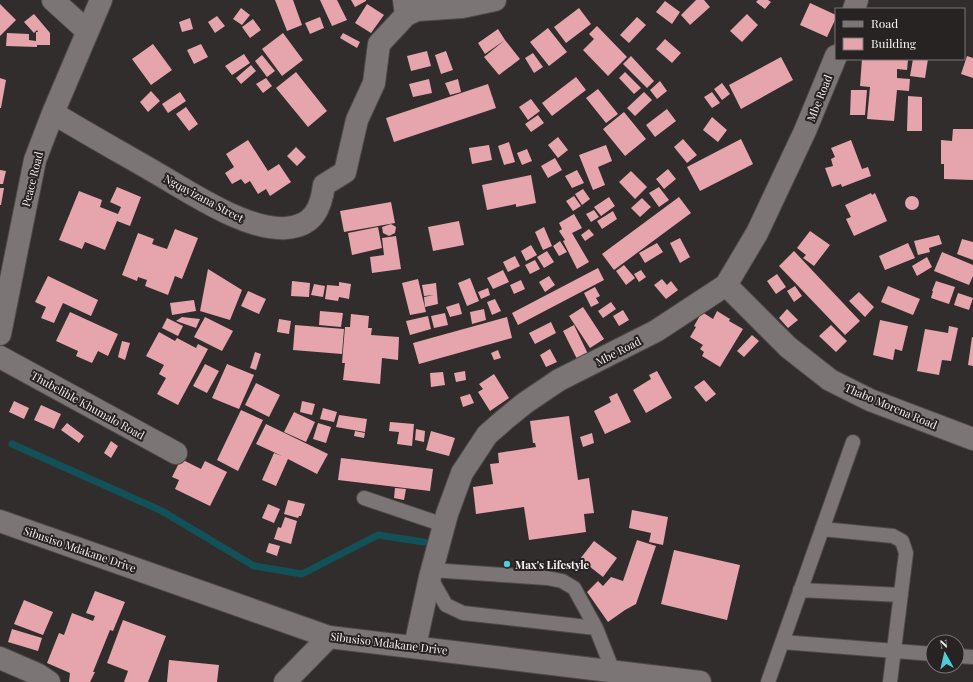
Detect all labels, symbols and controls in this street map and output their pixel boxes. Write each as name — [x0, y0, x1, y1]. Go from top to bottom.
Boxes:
legend — [835, 8, 965, 60]
text: Road — [871, 15, 898, 31]
text: Building — [871, 35, 917, 51]
street label: Mbe Road — [803, 72, 835, 124]
street label: Peace Road — [18, 149, 46, 208]
street label: Ngqayizana Street — [161, 171, 247, 225]
street label: Mbe Road — [593, 333, 644, 369]
street label: Thubelihle Khumalo Road — [29, 367, 148, 443]
street label: Thabo Morena Road — [843, 380, 940, 432]
street label: Sibusiso Mdakane Drive — [22, 523, 139, 575]
place label: Max's Lifestyle — [515, 557, 590, 572]
marker: Max's Lifestyle — [502, 559, 512, 569]
street label: Sibusiso Mdakane Drive — [330, 628, 449, 658]
north arrow — [925, 634, 965, 674]
text: N — [939, 636, 949, 652]

